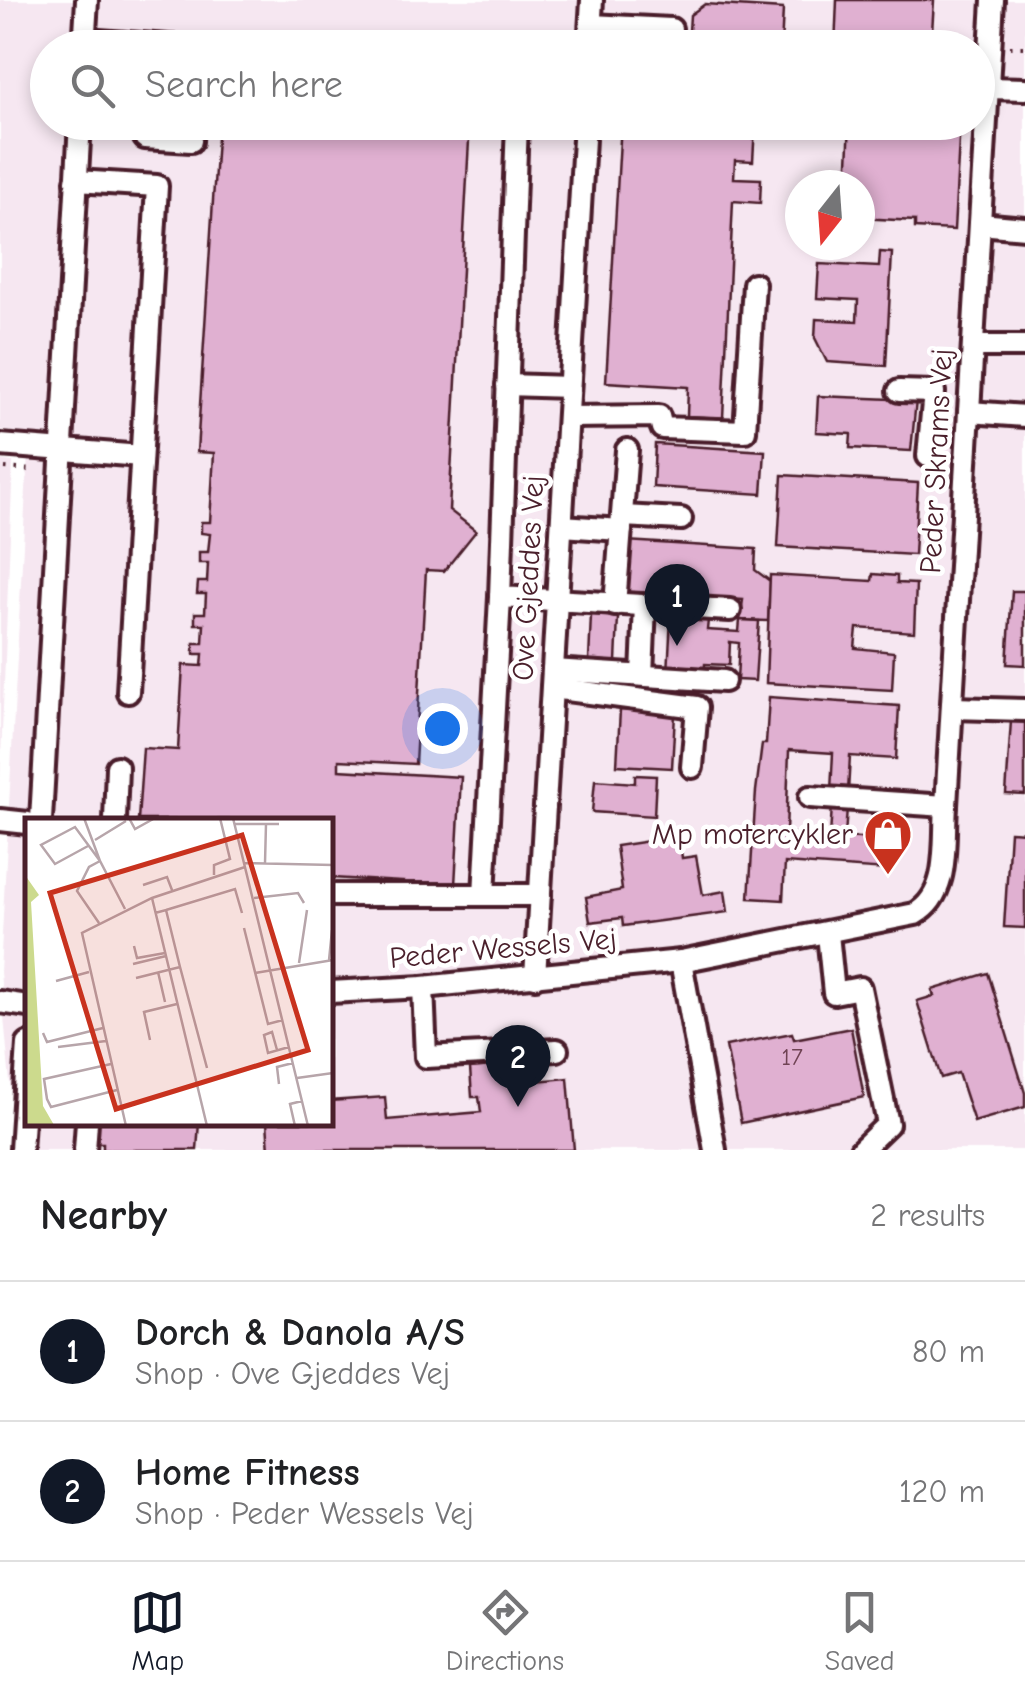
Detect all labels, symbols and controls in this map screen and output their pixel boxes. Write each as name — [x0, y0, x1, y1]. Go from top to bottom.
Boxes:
search box — [30, 30, 995, 140]
icon: search — [65, 58, 120, 113]
text: Search here — [145, 63, 343, 107]
north arrow — [785, 170, 875, 260]
street label: Peder Skrams Vej — [913, 348, 960, 574]
street label: Ove Gjeddes Vej — [506, 474, 551, 682]
pin: 1 — [644, 564, 710, 646]
your location — [417, 703, 468, 754]
shop icon: Mp motercykler — [862, 808, 914, 876]
place label: Mp motercykler — [652, 817, 853, 852]
inset map — [25, 818, 332, 1125]
street label: Peder Wessels Vej — [388, 921, 618, 976]
pin: 2 — [486, 1024, 550, 1107]
house number: 17 — [781, 1042, 803, 1071]
text: Nearby — [40, 1191, 167, 1240]
text: 2 results — [870, 1197, 985, 1234]
text: Dorch & Danola A/S — [135, 1311, 465, 1355]
text: 1 — [66, 1333, 79, 1370]
text: 80 m — [912, 1333, 985, 1370]
text: Shop · Ove Gjeddes Vej — [135, 1355, 450, 1392]
text: Home Fitness — [135, 1451, 360, 1495]
text: 2 — [65, 1473, 80, 1510]
text: 120 m — [899, 1473, 985, 1510]
text: Shop · Peder Wessels Vej — [135, 1495, 474, 1532]
tab: Map — [130, 1585, 185, 1677]
tab: Directions — [446, 1585, 564, 1677]
tab: Saved — [825, 1585, 895, 1677]

